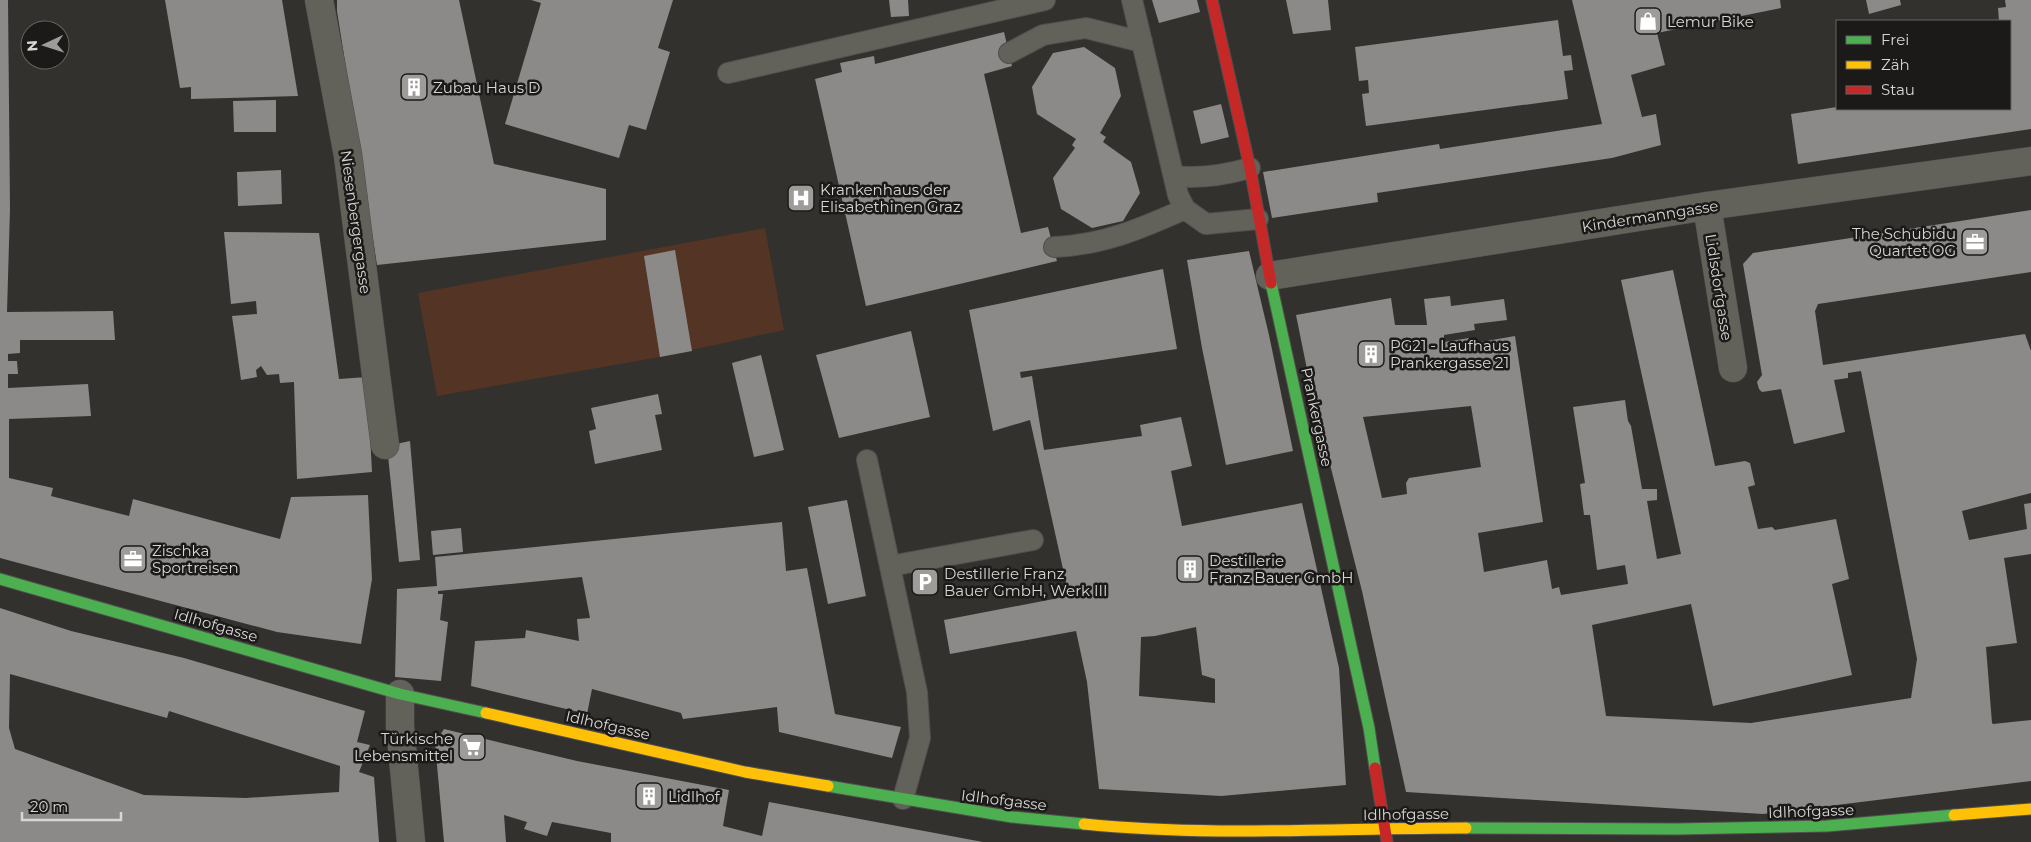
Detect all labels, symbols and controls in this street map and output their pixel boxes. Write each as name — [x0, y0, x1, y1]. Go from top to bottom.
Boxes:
shop icon: Lemur Bike — [1633, 6, 1663, 36]
place label: Lemur Bike — [1667, 12, 1754, 31]
north arrow — [20, 20, 70, 70]
legend — [1836, 20, 2011, 110]
text: Frei — [1881, 30, 1909, 49]
text: N — [23, 40, 41, 52]
text: Zäh — [1881, 55, 1910, 74]
building icon: Zubau Haus D — [399, 72, 429, 102]
place label: Zubau Haus D — [433, 78, 540, 97]
text: Stau — [1881, 80, 1915, 99]
street label: Niesenbergergasse — [337, 149, 375, 295]
place label: Krankenhaus der Elisabethinen Graz — [820, 180, 961, 216]
hospital icon: Krankenhaus der Elisabethinen Graz — [786, 183, 816, 213]
street label: Kindermanngasse — [1580, 196, 1720, 236]
place label: The Schubidu Quartet OG — [1852, 224, 1956, 260]
office icon: The Schubidu Quartet OG — [1960, 227, 1990, 257]
street label: Lidlsdorfgasse — [1701, 232, 1737, 342]
place label: PG21 - Laufhaus Prankergasse 21 — [1390, 336, 1509, 372]
building icon: PG21 - Laufhaus Prankergasse 21 — [1356, 339, 1386, 369]
street label: Prankergasse — [1297, 366, 1337, 468]
place label: Zischka Sportreisen — [152, 541, 239, 577]
office icon: Zischka Sportreisen — [118, 544, 148, 574]
place label: Destillerie Franz Bauer GmbH — [1209, 551, 1353, 587]
building icon: Destillerie Franz Bauer GmbH — [1175, 554, 1205, 584]
place label: Destillerie Franz Bauer GmbH, Werk III — [944, 564, 1108, 600]
parking icon: Destillerie Franz Bauer GmbH, Werk III — [910, 567, 940, 597]
street label: Idlhofgasse — [172, 604, 260, 646]
street label: Idlhofgasse — [564, 706, 652, 744]
place label: Türkische Lebensmittel — [354, 729, 453, 765]
supermarket icon: Türkische Lebensmittel — [457, 732, 487, 762]
building icon: Lidlhof — [634, 781, 664, 811]
street label: Idlhofgasse — [960, 785, 1048, 815]
place label: Lidlhof — [668, 787, 721, 806]
scale bar — [22, 790, 121, 822]
text: 20 m — [30, 797, 68, 816]
street label: Idlhofgasse — [1768, 800, 1854, 822]
street label: Idlhofgasse — [1363, 804, 1449, 824]

